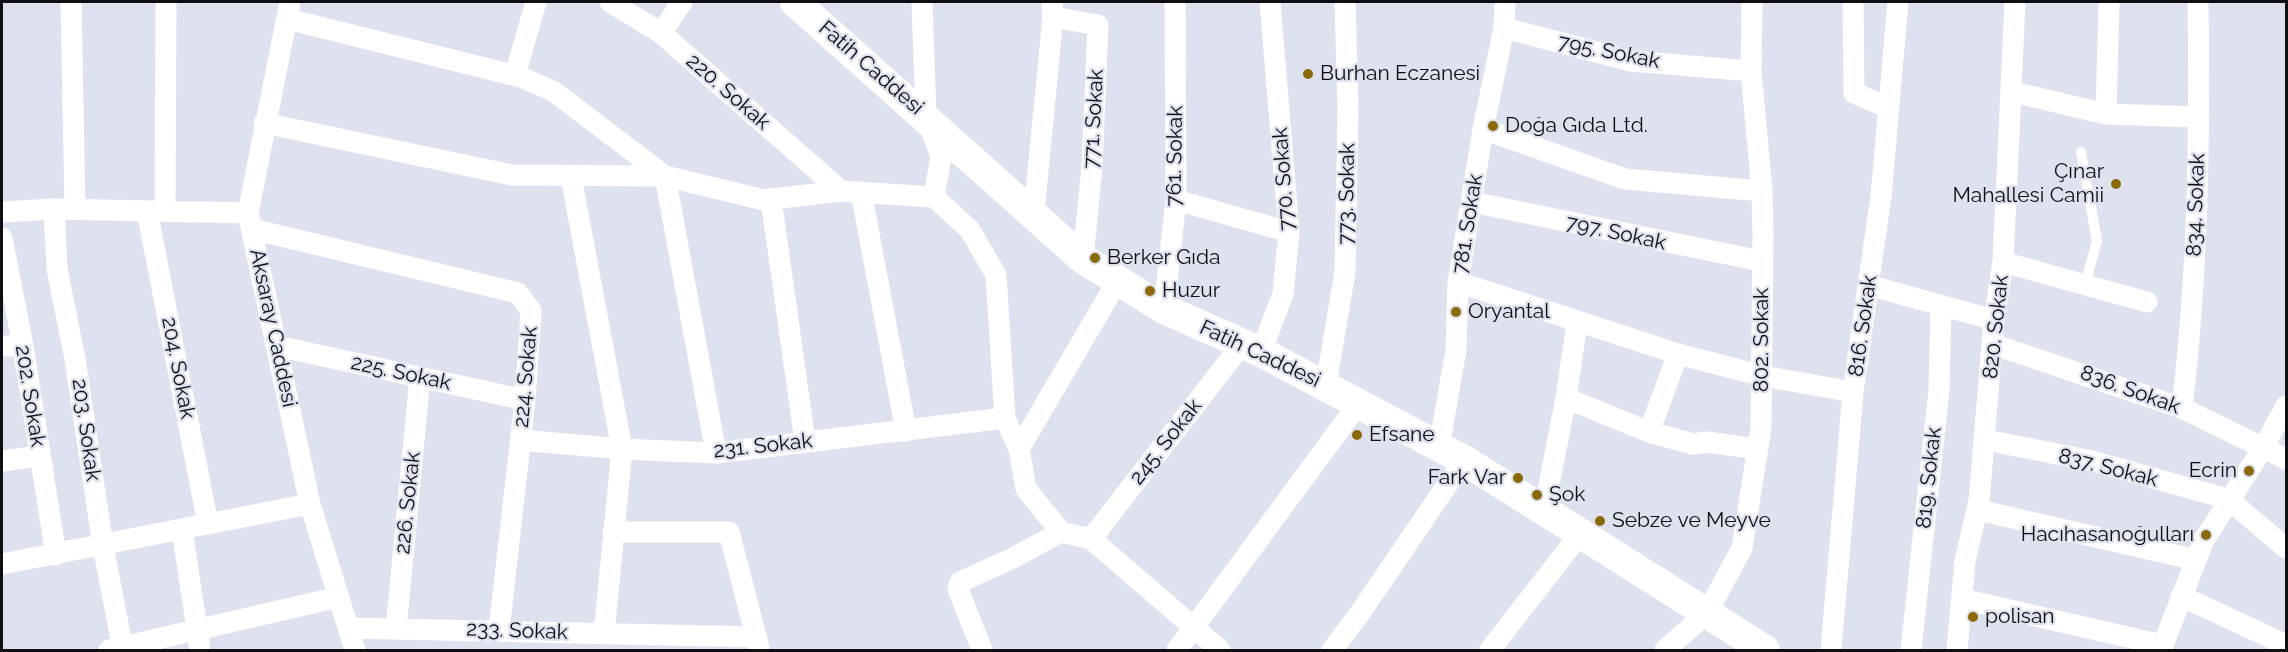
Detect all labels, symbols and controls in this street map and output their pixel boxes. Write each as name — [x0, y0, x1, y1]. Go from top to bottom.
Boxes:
street label: Fatih Caddesi — [813, 16, 929, 120]
street label: 795. Sokak — [1556, 30, 1662, 74]
street label: 220. Sokak — [681, 49, 775, 135]
place label: Burhan Eczanesi — [1320, 61, 1480, 87]
marker: Burhan Eczanesi — [1301, 67, 1315, 81]
street label: 771. Sokak — [1079, 69, 1109, 169]
street label: 761. Sokak — [1162, 105, 1188, 207]
place label: Doğa Gıda Ltd. — [1505, 113, 1648, 139]
marker: Doğa Gıda Ltd. — [1486, 119, 1500, 133]
street label: 770. Sokak — [1268, 127, 1300, 231]
street label: 773. Sokak — [1334, 143, 1360, 245]
street label: 834. Sokak — [2182, 153, 2210, 257]
place label: Çınar Mahallesi Camii — [1952, 159, 2104, 209]
street label: 781. Sokak — [1448, 172, 1488, 276]
marker: Çınar Mahallesi Camii — [2109, 177, 2123, 191]
street label: 797. Sokak — [1564, 210, 1668, 256]
place label: Berker Gıda — [1107, 245, 1220, 271]
street label: Aksaray Caddesi — [244, 247, 302, 409]
marker: Berker Gıda — [1088, 251, 1102, 265]
street label: 816. Sokak — [1843, 274, 1883, 378]
street label: 820. Sokak — [1978, 274, 2014, 380]
place label: Huzur — [1162, 278, 1220, 304]
marker: Huzur — [1143, 284, 1157, 298]
street label: 802. Sokak — [1749, 288, 1775, 392]
place label: Oryantal — [1468, 299, 1550, 325]
marker: Oryantal — [1449, 305, 1463, 319]
street label: 204. Sokak — [156, 315, 200, 421]
street label: Fatih Caddesi — [1195, 315, 1325, 393]
street label: 224. Sokak — [509, 325, 543, 429]
street label: 202. Sokak — [10, 343, 50, 449]
street label: 225. Sokak — [349, 350, 453, 396]
street label: 836. Sokak — [2077, 360, 2183, 420]
street label: 203. Sokak — [66, 377, 106, 483]
street label: 245. Sokak — [1125, 394, 1207, 490]
place label: Efsane — [1369, 422, 1435, 448]
street label: 819. Sokak — [1911, 426, 1947, 530]
street label: 231. Sokak — [712, 428, 814, 464]
marker: Efsane — [1350, 428, 1364, 442]
street label: 837. Sokak — [2056, 443, 2160, 493]
street label: 226. Sokak — [390, 451, 426, 555]
place label: Ecrin — [2189, 458, 2237, 484]
marker: Ecrin — [2242, 464, 2256, 478]
place label: Fark Var — [1428, 465, 1506, 491]
marker: Fark Var — [1511, 471, 1525, 485]
place label: Şok — [1549, 482, 1585, 508]
marker: Şok — [1530, 488, 1544, 502]
place label: Sebze ve Meyve — [1612, 508, 1771, 534]
marker: Sebze ve Meyve — [1593, 514, 1607, 528]
place label: Hacıhasanoğulları — [2021, 522, 2194, 548]
marker: Hacıhasanoğulları — [2199, 528, 2213, 542]
place label: polisan — [1985, 604, 2055, 630]
marker: polisan — [1966, 610, 1980, 624]
street label: 233. Sokak — [466, 617, 568, 645]

